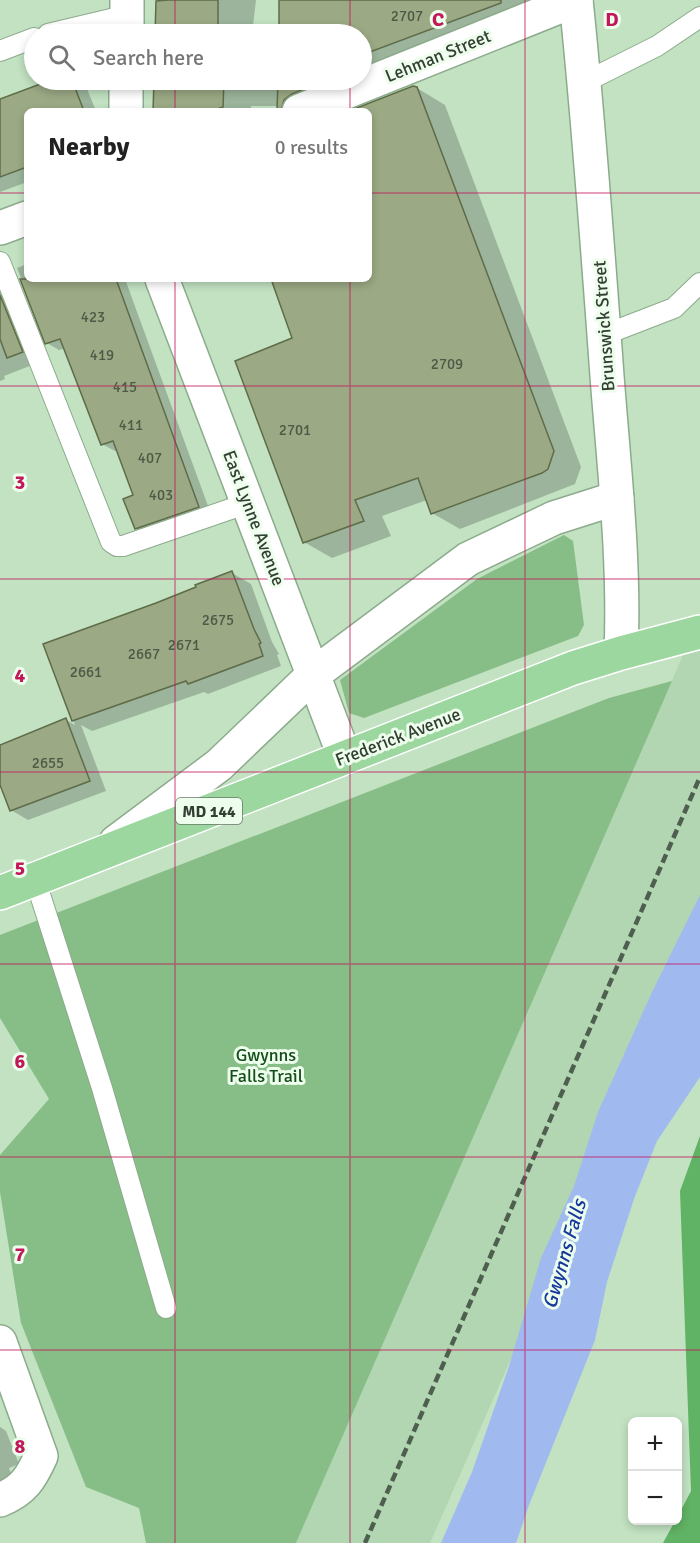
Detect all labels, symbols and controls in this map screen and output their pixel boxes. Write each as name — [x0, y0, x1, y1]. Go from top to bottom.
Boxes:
house number: 2707 — [391, 7, 423, 25]
text: C — [432, 7, 444, 32]
text: D — [605, 7, 619, 32]
search box — [24, 24, 372, 90]
street label: Lehman Street — [382, 25, 494, 87]
icon: search — [45, 41, 78, 74]
text: Search here — [93, 44, 204, 71]
text: Nearby — [48, 131, 129, 163]
text: 0 results — [275, 135, 348, 160]
street label: Brunswick Street — [588, 260, 620, 392]
house number: 423 — [81, 308, 105, 326]
house number: 419 — [90, 346, 114, 364]
house number: 2709 — [431, 355, 463, 373]
house number: 415 — [113, 378, 137, 396]
house number: 411 — [119, 416, 143, 434]
house number: 2701 — [279, 421, 311, 439]
street label: East Lynne Avenue — [218, 447, 290, 589]
house number: 407 — [138, 449, 162, 467]
text: 3 — [15, 470, 25, 495]
house number: 403 — [149, 486, 173, 504]
house number: 2675 — [202, 611, 234, 629]
house number: 2671 — [168, 636, 200, 654]
house number: 2667 — [128, 645, 160, 663]
text: 4 — [15, 663, 26, 688]
house number: 2661 — [70, 663, 102, 681]
street label: Frederick Avenue — [332, 703, 464, 771]
house number: 2655 — [32, 754, 64, 772]
road number: MD 144 — [176, 798, 242, 824]
text: 5 — [15, 856, 25, 881]
park label: Gwynns Falls Trail — [229, 1044, 303, 1087]
text: 6 — [15, 1049, 26, 1074]
water label: Gwynns Falls — [537, 1195, 593, 1311]
text: 7 — [15, 1242, 26, 1267]
map controls — [628, 1417, 682, 1525]
button: + — [628, 1417, 682, 1471]
text: 8 — [15, 1434, 26, 1459]
button: − — [628, 1471, 682, 1525]

